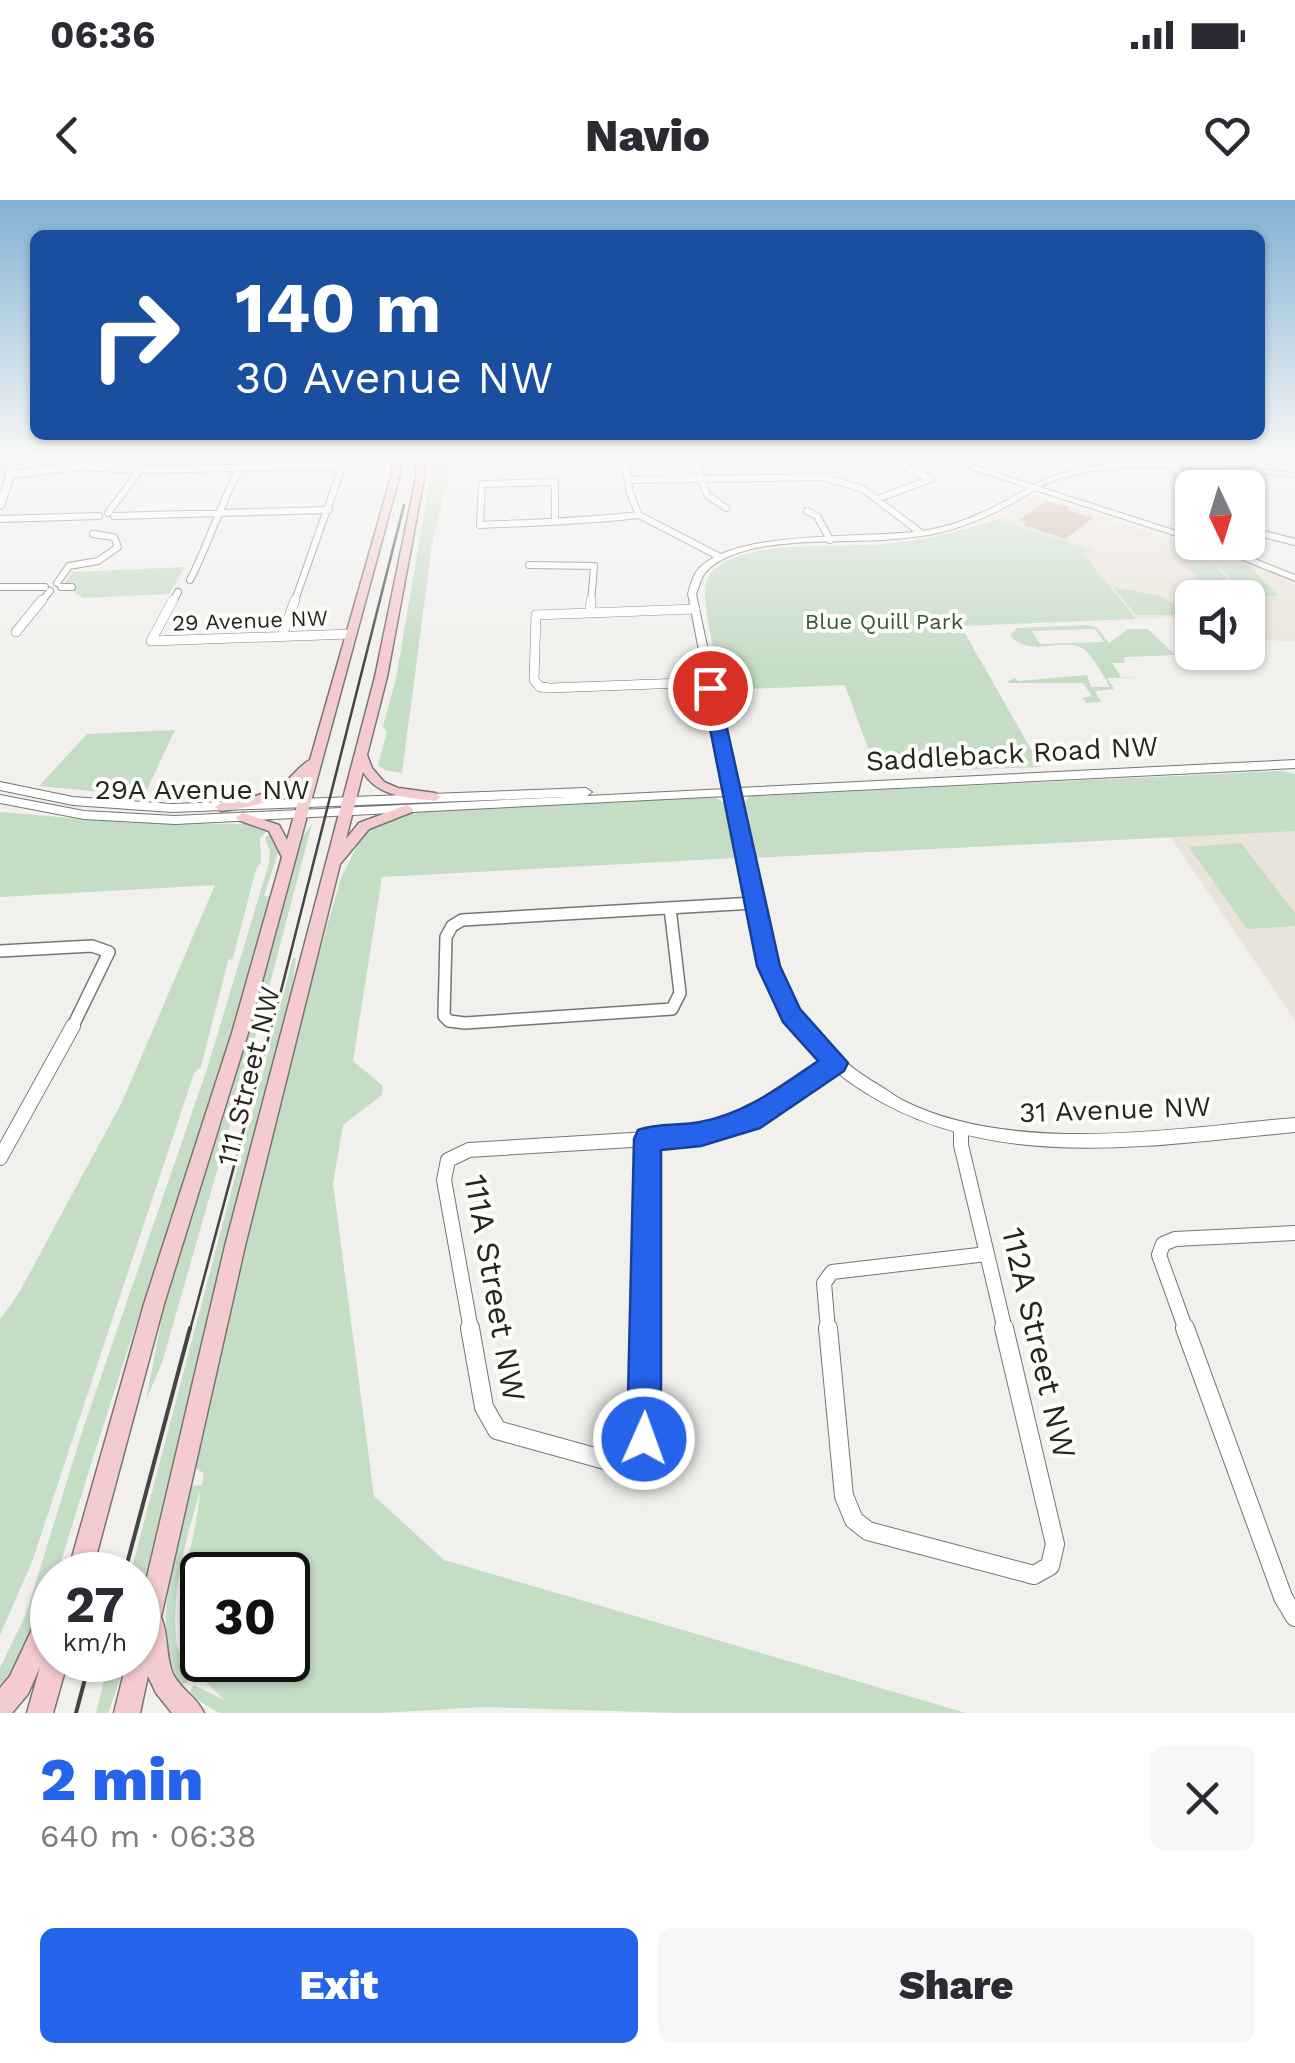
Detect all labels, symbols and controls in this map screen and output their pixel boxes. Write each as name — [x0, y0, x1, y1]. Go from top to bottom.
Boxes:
text: 06:36 — [50, 13, 155, 57]
icon: back — [40, 108, 95, 163]
icon: heart — [1200, 108, 1255, 163]
text: Navio — [585, 109, 710, 162]
text: 140 m — [235, 267, 441, 349]
icon: right — [70, 270, 200, 400]
text: 30 Avenue NW — [235, 351, 554, 404]
north arrow — [1175, 470, 1265, 560]
map controls — [1175, 470, 1265, 670]
button: sound — [1175, 580, 1265, 670]
street label: 29 Avenue NW — [172, 605, 328, 636]
park label: Blue Quill Park — [805, 609, 963, 634]
pin — [668, 646, 753, 731]
icon: arrive — [683, 661, 738, 716]
street label: Saddleback Road NW — [865, 729, 1159, 778]
street label: 29A Avenue NW — [94, 773, 310, 806]
street label: 111 Street NW — [210, 983, 287, 1169]
street label: 31 Avenue NW — [1019, 1090, 1211, 1129]
street label: 111A Street NW — [456, 1172, 534, 1404]
street label: 112A Street NW — [994, 1224, 1084, 1462]
position arrow — [592, 1387, 696, 1491]
speed limit sign: 30 — [180, 1552, 310, 1682]
text: 27 — [65, 1575, 125, 1634]
text: km/h — [63, 1628, 127, 1657]
text: 2 min — [40, 1744, 204, 1815]
button: close — [1150, 1746, 1255, 1851]
text: 640 m · 06:38 — [40, 1817, 257, 1855]
button: Exit — [40, 1928, 638, 2043]
button: Share — [658, 1928, 1255, 2043]

